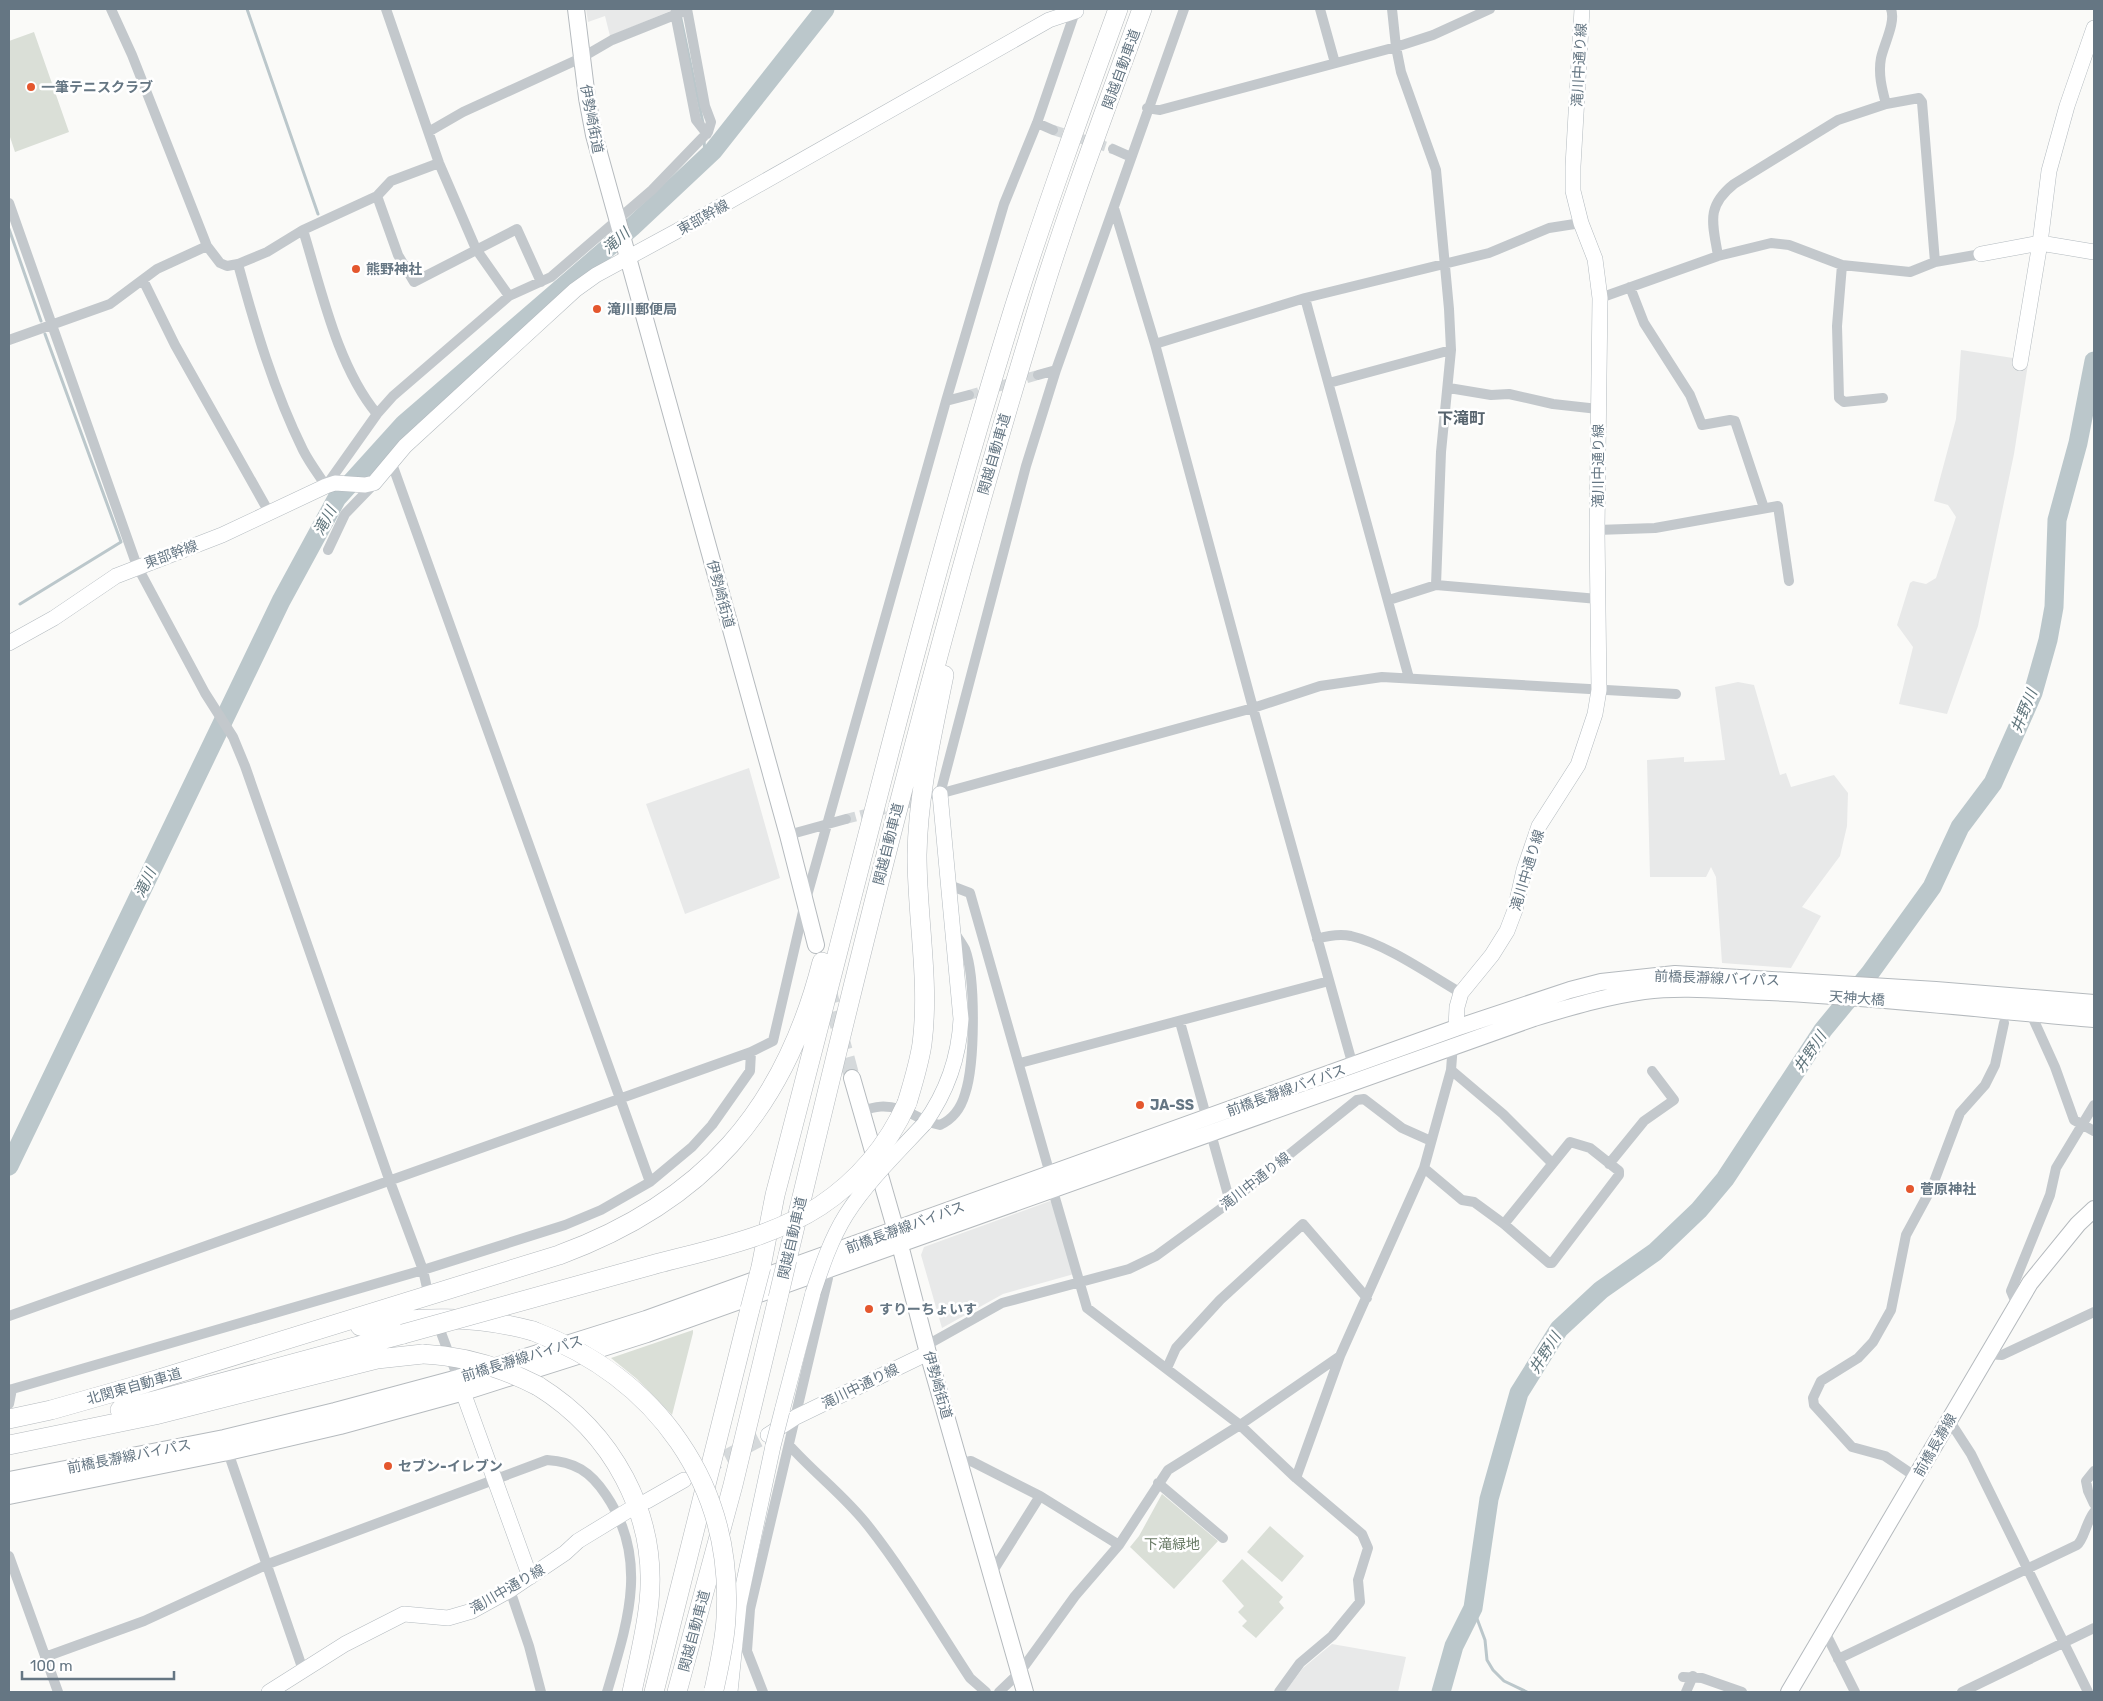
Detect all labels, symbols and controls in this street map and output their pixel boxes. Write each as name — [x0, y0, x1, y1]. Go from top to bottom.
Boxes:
street label: 滝川中通り線 — [1569, 23, 1590, 107]
street label: 関越自動車道 — [1099, 27, 1144, 112]
place label: 一筆テニスクラブ — [41, 79, 153, 96]
marker: 一筆テニスクラブ — [25, 81, 37, 93]
street label: 伊勢崎街道 — [576, 83, 607, 155]
street label: 東部幹線 — [675, 196, 732, 238]
water label: 滝川 — [599, 223, 635, 258]
place label: 熊野神社 — [366, 261, 422, 278]
marker: 熊野神社 — [350, 263, 362, 275]
place label: 滝川郵便局 — [607, 301, 677, 318]
marker: 滝川郵便局 — [591, 303, 603, 315]
district label: 下滝町 — [1437, 409, 1485, 428]
street label: 関越自動車道 — [975, 411, 1014, 497]
street label: 滝川中通り線 — [1590, 424, 1607, 508]
water label: 滝川 — [310, 502, 341, 538]
street label: 東部幹線 — [142, 537, 200, 572]
street label: 伊勢崎街道 — [703, 558, 738, 630]
water label: 井野川 — [2007, 685, 2042, 735]
street label: 関越自動車道 — [870, 801, 907, 887]
street label: 滝川中通り線 — [1507, 827, 1548, 913]
water label: 滝川 — [130, 864, 161, 900]
street label: 前橋長瀞線バイパス — [1654, 968, 1780, 989]
street label: 天神大橋 — [1828, 988, 1885, 1009]
water label: 井野川 — [1790, 1027, 1831, 1076]
street label: 前橋長瀞線バイパス — [1224, 1061, 1348, 1120]
place label: JA-SS — [1150, 1097, 1194, 1114]
marker: JA-SS — [1134, 1099, 1146, 1111]
street label: 滝川中通り線 — [1217, 1149, 1294, 1214]
place label: 菅原神社 — [1920, 1181, 1976, 1198]
marker: 菅原神社 — [1904, 1183, 1916, 1195]
street label: 関越自動車道 — [775, 1195, 810, 1281]
street label: 前橋長瀞線バイパス — [843, 1198, 967, 1257]
place label: すりーちょいす — [879, 1301, 977, 1318]
marker: すりーちょいす — [863, 1303, 875, 1315]
water label: 井野川 — [1525, 1327, 1566, 1377]
street label: 前橋長瀞線バイパス — [460, 1332, 585, 1385]
street label: 伊勢崎街道 — [920, 1349, 955, 1421]
street label: 滝川中通り線 — [819, 1360, 902, 1413]
street label: 北関東自動車道 — [85, 1365, 184, 1408]
street label: 前橋長瀞線 — [1911, 1411, 1960, 1480]
street label: 前橋長瀞線バイパス — [66, 1436, 192, 1477]
place label: セブン-イレブン — [398, 1458, 503, 1475]
marker: セブン-イレブン — [382, 1460, 394, 1472]
park label: 下滝緑地 — [1144, 1536, 1200, 1553]
street label: 滝川中通り線 — [467, 1561, 548, 1618]
street label: 関越自動車道 — [675, 1588, 714, 1674]
scale bar — [22, 1648, 175, 1680]
text: 100 m — [30, 1657, 72, 1675]

